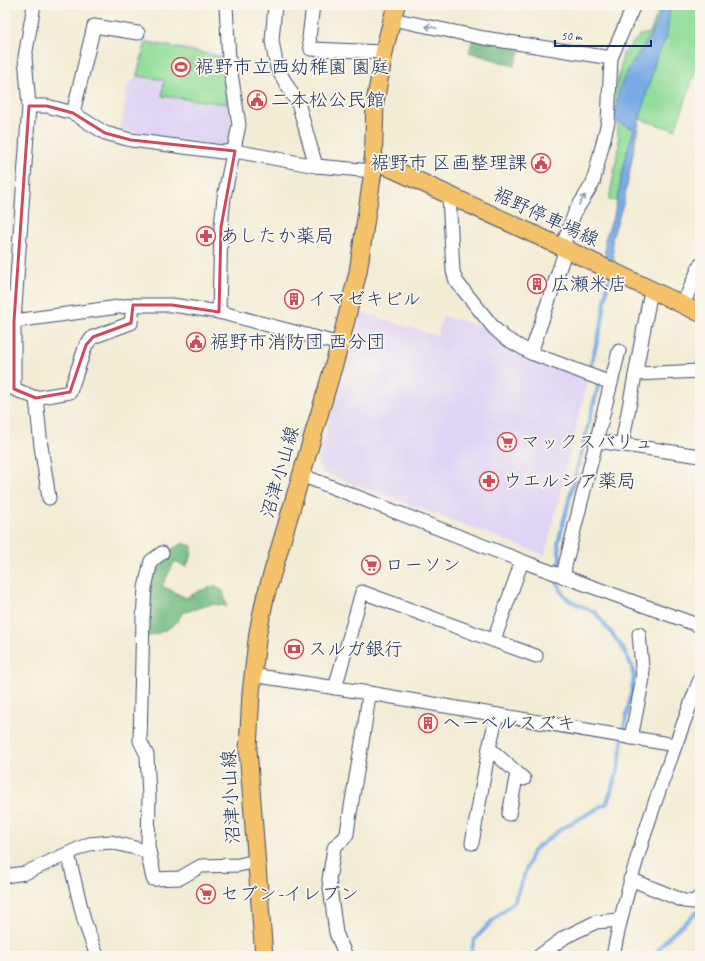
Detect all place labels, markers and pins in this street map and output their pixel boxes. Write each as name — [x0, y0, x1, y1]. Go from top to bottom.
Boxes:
place label: 裾野市立西幼稚園 園庭 — [195, 55, 390, 79]
sports icon: 裾野市立西幼稚園 園庭 — [170, 56, 192, 78]
place label: 二本松公民館 — [271, 88, 385, 112]
public building icon: 二本松公民館 — [246, 89, 268, 111]
place label: 裾野市 区画整理課 — [370, 151, 527, 175]
public building icon: 裾野市 区画整理課 — [530, 152, 552, 174]
place label: あしたか薬局 — [220, 224, 334, 248]
pharmacy icon: あしたか薬局 — [195, 225, 217, 247]
place label: 広瀬米店 — [551, 272, 627, 296]
building icon: 広瀬米店 — [526, 273, 548, 295]
place label: イマゼキビル — [308, 287, 422, 311]
building icon: イマゼキビル — [283, 288, 305, 310]
place label: 裾野市消防団 西分団 — [210, 330, 386, 354]
public building icon: 裾野市消防団 西分団 — [185, 331, 207, 353]
place label: マックスバリュ — [521, 430, 654, 454]
supermarket icon: マックスバリュ — [496, 431, 518, 453]
place label: ウエルシア薬局 — [503, 469, 636, 493]
pharmacy icon: ウエルシア薬局 — [478, 470, 500, 492]
place label: ローソン — [385, 553, 461, 577]
supermarket icon: ローソン — [360, 554, 382, 576]
place label: スルガ銀行 — [308, 637, 403, 661]
bank icon: スルガ銀行 — [283, 638, 305, 660]
place label: ヘーベルスズキ — [442, 711, 576, 735]
building icon: ヘーベルスズキ — [417, 712, 439, 734]
place label: セブン-イレブン — [220, 882, 359, 906]
supermarket icon: セブン-イレブン — [195, 883, 217, 905]

